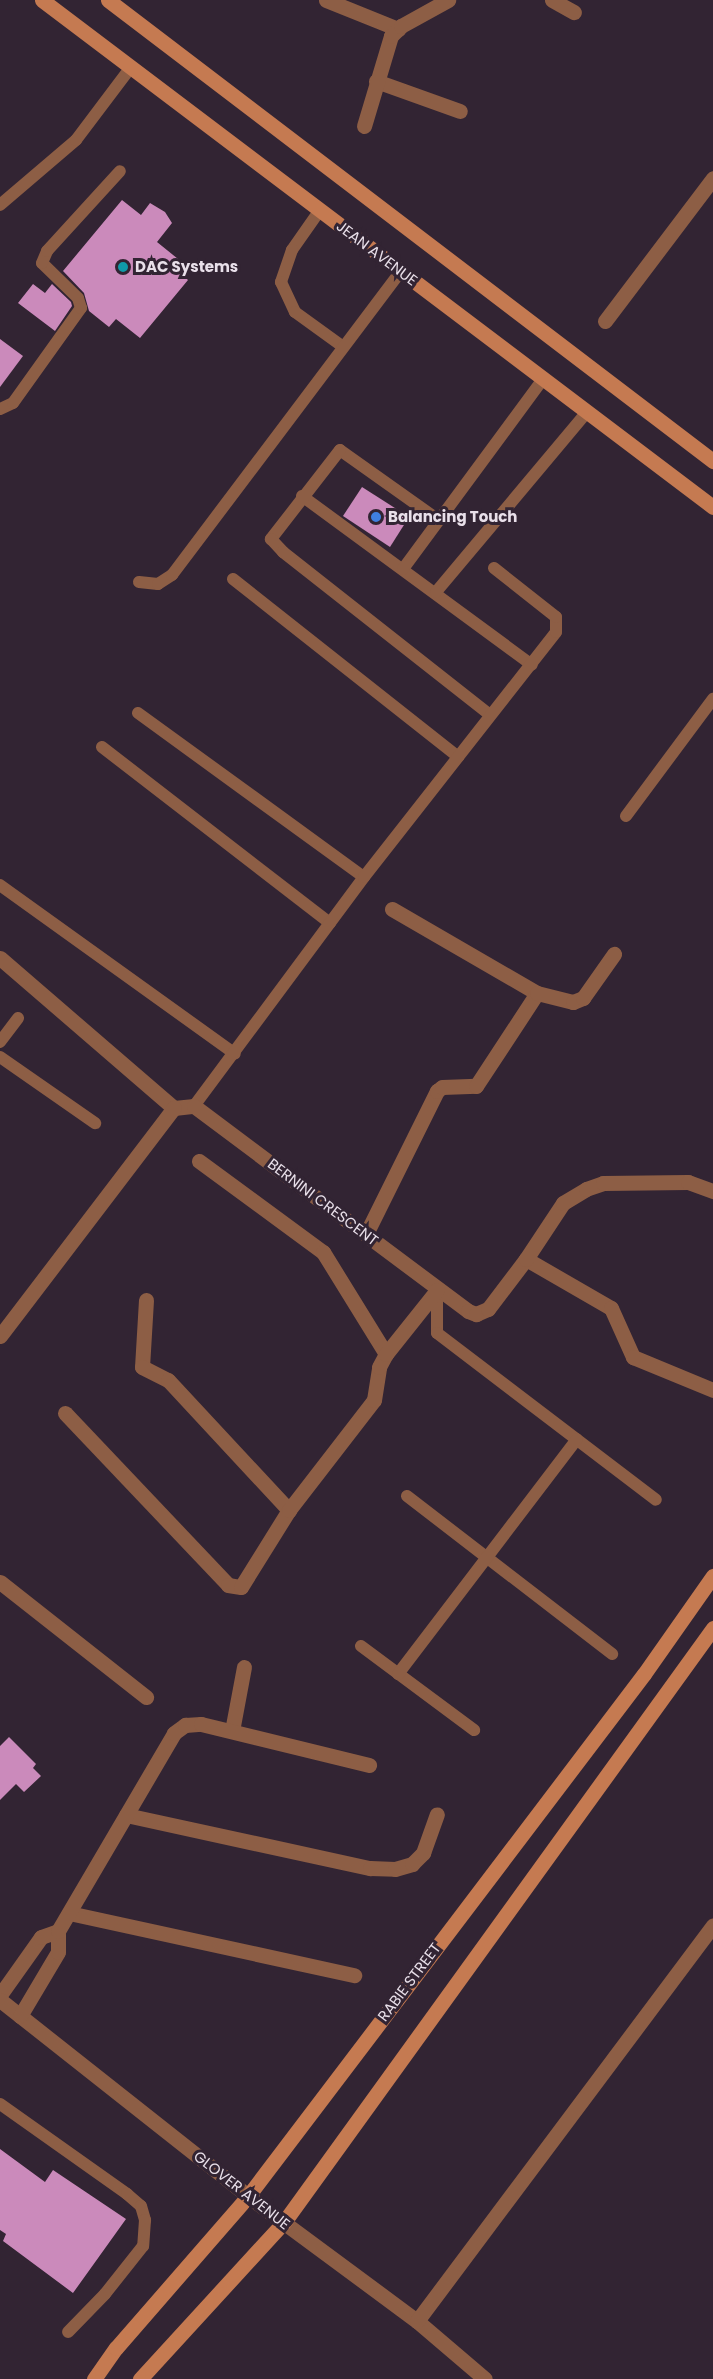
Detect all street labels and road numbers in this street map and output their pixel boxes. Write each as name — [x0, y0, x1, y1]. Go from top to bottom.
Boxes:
street label: JEAN AVENUE — [333, 217, 421, 289]
street label: BERNINI CRESCENT — [264, 1155, 382, 1249]
street label: RABIE STREET — [374, 1939, 444, 2025]
street label: GLOVER AVENUE — [190, 2147, 294, 2233]

